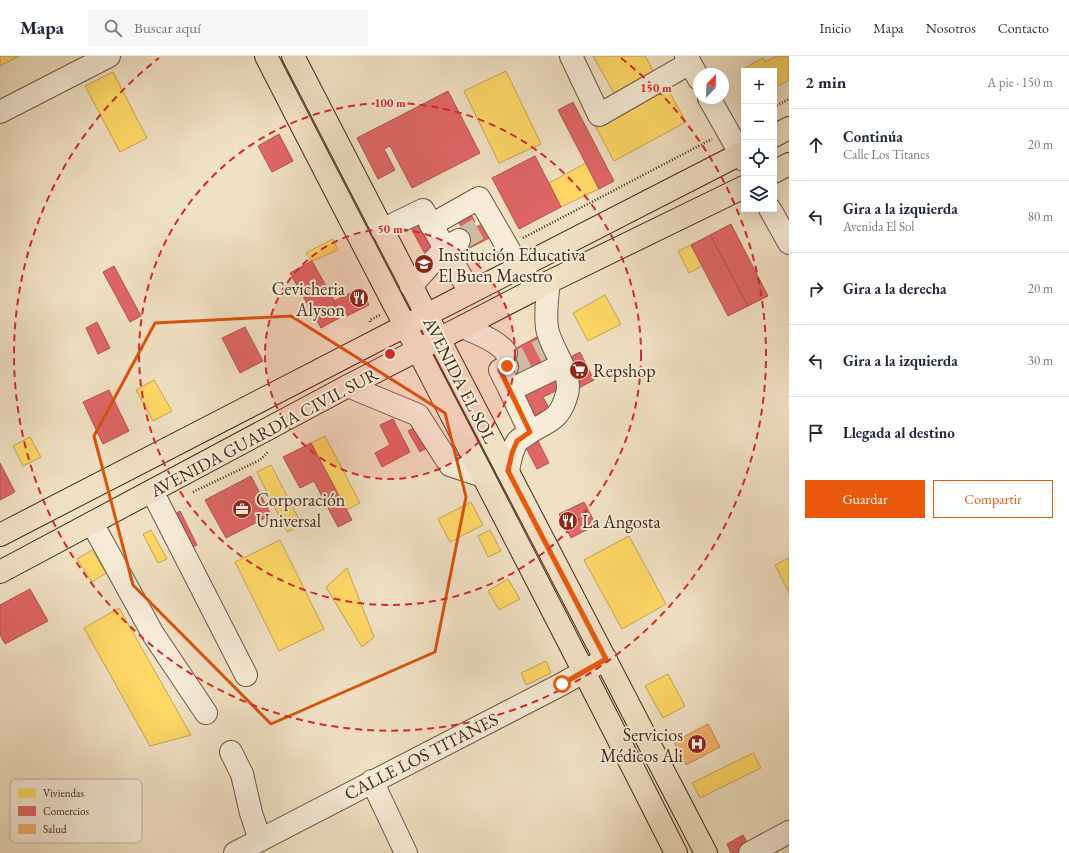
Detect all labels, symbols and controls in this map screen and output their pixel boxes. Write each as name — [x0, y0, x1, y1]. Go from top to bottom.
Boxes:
search box — [88, 10, 368, 46]
text: Mapa — [20, 15, 64, 40]
icon: search — [102, 17, 124, 39]
text: Buscar aquí — [134, 18, 201, 37]
text: Inicio — [820, 19, 851, 37]
text: Mapa — [873, 19, 904, 37]
text: Nosotros — [926, 19, 976, 37]
text: Contacto — [998, 19, 1049, 37]
north arrow — [693, 68, 729, 104]
map controls — [741, 68, 777, 212]
button: + — [741, 68, 777, 104]
text: 2 min — [805, 71, 846, 93]
text: A pie · 150 m — [987, 74, 1053, 91]
text: 150 m — [640, 80, 672, 96]
text: 100 m — [374, 95, 406, 111]
button: − — [741, 104, 777, 140]
text: Continúa — [843, 127, 903, 146]
icon: ahead — [805, 134, 827, 156]
text: 20 m — [1028, 136, 1053, 153]
button: locate — [741, 140, 777, 176]
text: Calle Los Titanes — [843, 146, 929, 163]
button: layers — [741, 176, 777, 212]
text: Gira a la izquierda — [843, 199, 958, 218]
icon: left — [805, 206, 827, 228]
text: 80 m — [1028, 208, 1053, 225]
text: Avenida El Sol — [843, 218, 914, 235]
text: 50 m — [377, 221, 403, 237]
place label: Institución Educativa El Buen Maestro — [438, 243, 587, 287]
school or university icon: Institución Educativa El Buen Maestro — [413, 253, 435, 275]
place label: Cevicheria Alyson — [272, 277, 346, 321]
icon: right — [805, 278, 827, 300]
text: Gira a la derecha — [843, 279, 947, 298]
text: 20 m — [1028, 280, 1053, 297]
restaurant icon: Cevicheria Alyson — [348, 287, 370, 309]
street label: AVENIDA EL SOL — [418, 312, 502, 447]
centre of rings — [383, 347, 397, 361]
icon: left — [805, 350, 827, 372]
text: Gira a la izquierda — [843, 351, 958, 370]
text: 30 m — [1028, 352, 1053, 369]
route end — [498, 357, 516, 375]
supermarket icon: Repshop — [568, 359, 590, 381]
place label: Repshop — [593, 359, 656, 382]
street label: AVENIDA GUARDIA CIVIL SUR — [145, 362, 382, 502]
icon: arrive — [805, 422, 827, 444]
text: Llegada al destino — [843, 423, 955, 442]
button: Guardar — [805, 480, 925, 518]
button: Compartir — [933, 480, 1053, 518]
place label: Corporación Universal — [256, 488, 346, 532]
office icon: Corporación Universal — [231, 498, 253, 520]
restaurant icon: La Angosta — [557, 510, 579, 532]
place label: La Angosta — [582, 510, 661, 533]
route start — [553, 675, 571, 693]
street label: CALLE LOS TITANES — [340, 707, 502, 805]
place label: Servicios Médicos Ali — [600, 723, 684, 767]
hospital icon: Servicios Médicos Ali — [686, 733, 708, 755]
legend — [10, 779, 142, 843]
text: Viviendas — [43, 786, 84, 800]
text: Comercios — [43, 804, 89, 818]
text: Salud — [43, 822, 67, 836]

